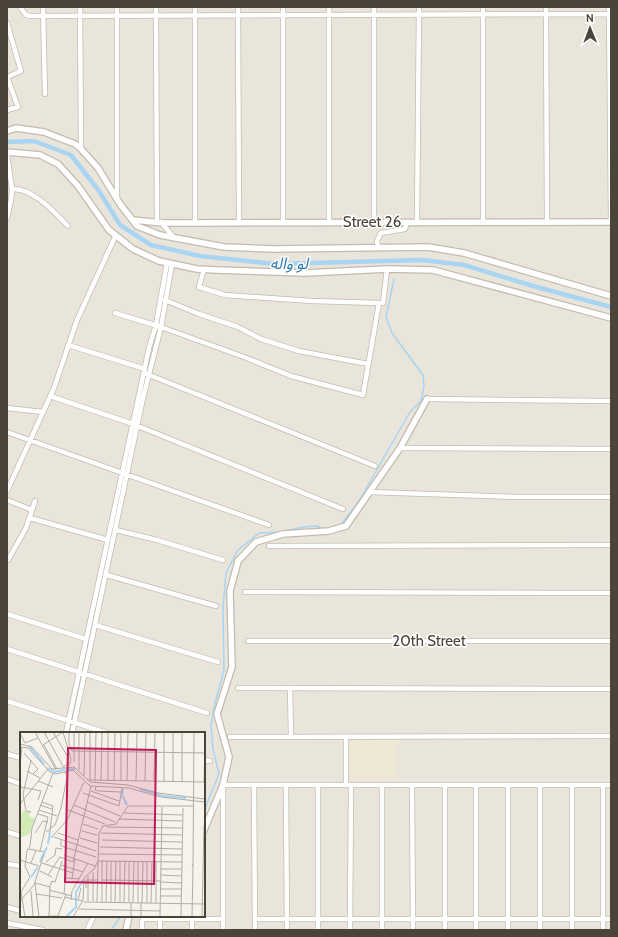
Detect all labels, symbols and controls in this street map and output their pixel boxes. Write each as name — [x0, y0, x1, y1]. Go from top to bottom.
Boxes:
north arrow — [570, 8, 610, 48]
text: N — [586, 11, 594, 25]
street label: Street 26 — [343, 213, 401, 231]
water label: لو واله — [270, 254, 310, 273]
street label: 20th Street — [392, 632, 466, 650]
inset map — [20, 732, 205, 917]

